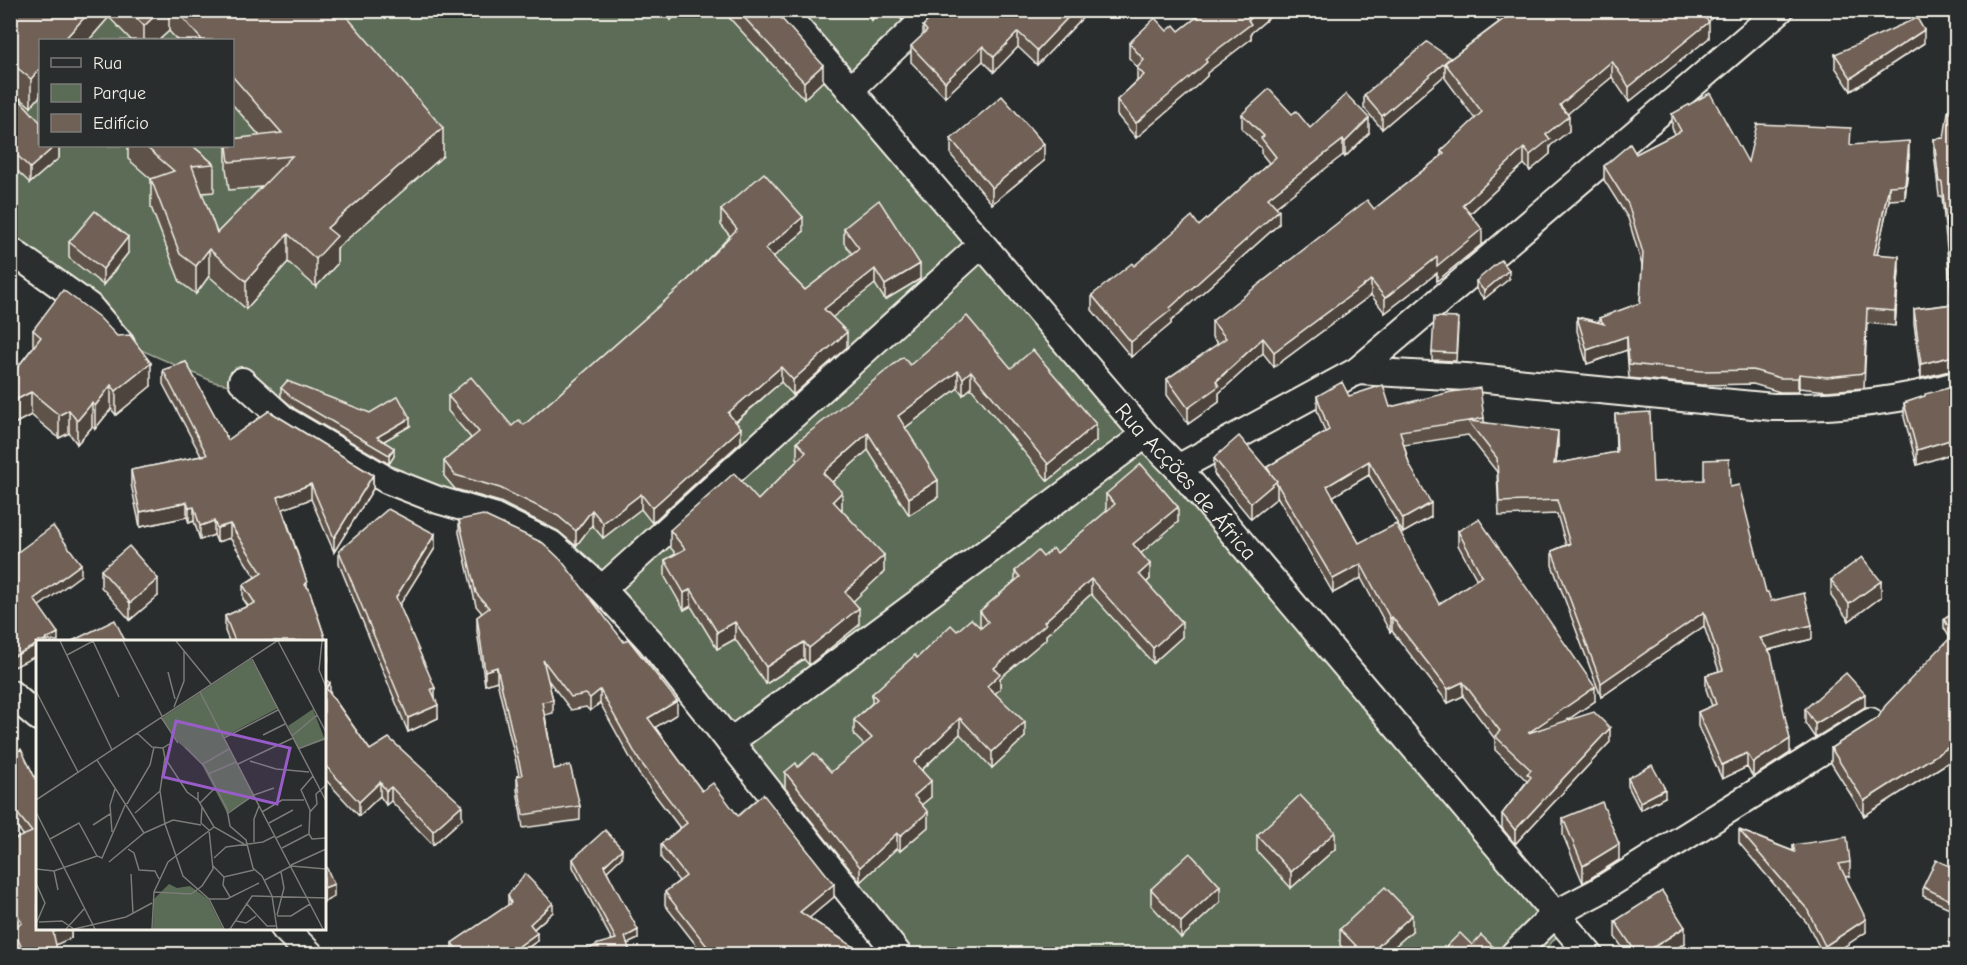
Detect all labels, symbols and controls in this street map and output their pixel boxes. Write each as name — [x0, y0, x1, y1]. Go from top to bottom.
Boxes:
legend — [39, 39, 234, 147]
text: Rua — [93, 53, 122, 74]
text: Parque — [93, 83, 146, 104]
text: Edifício — [93, 113, 149, 134]
street label: Rua Acções de África — [1109, 398, 1262, 566]
inset map — [36, 640, 326, 929]

